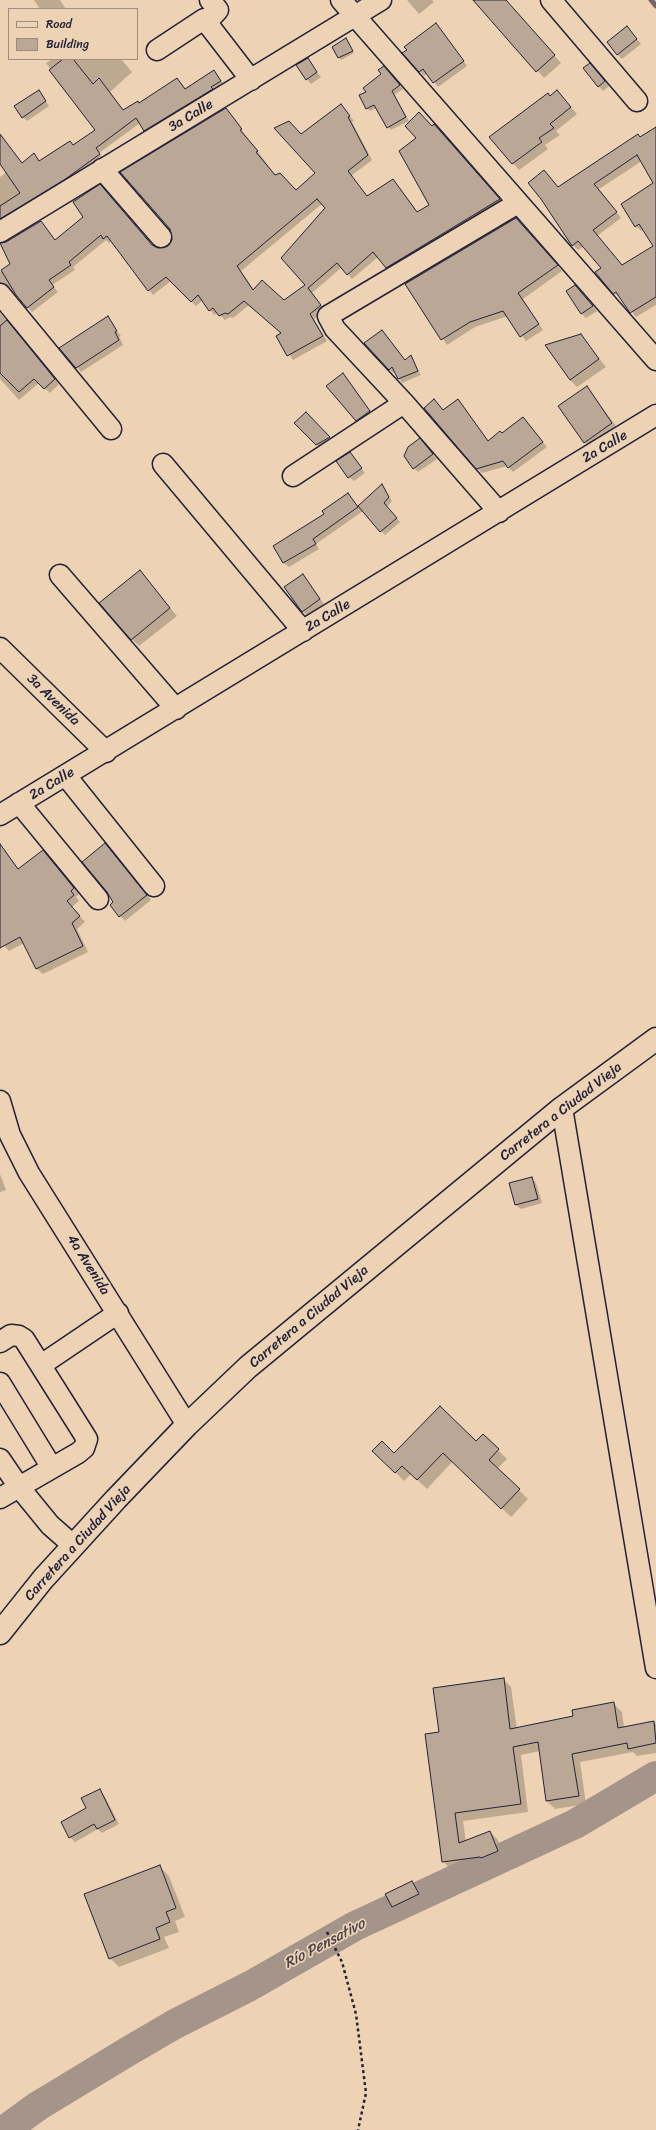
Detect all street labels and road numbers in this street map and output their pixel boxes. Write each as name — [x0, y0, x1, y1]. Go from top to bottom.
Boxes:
street label: 3a Calle — [166, 96, 216, 136]
street label: 2a Calle — [579, 427, 631, 467]
street label: 2a Calle — [302, 596, 354, 636]
street label: 3a Avenida — [23, 671, 83, 729]
street label: 2a Calle — [26, 764, 78, 804]
street label: Carretera a Ciudad Vieja — [497, 1059, 625, 1165]
street label: 4a Avenida — [63, 1232, 113, 1298]
street label: Carretera a Ciudad Vieja — [246, 1262, 372, 1372]
street label: Carretera a Ciudad Vieja — [21, 1481, 135, 1605]

